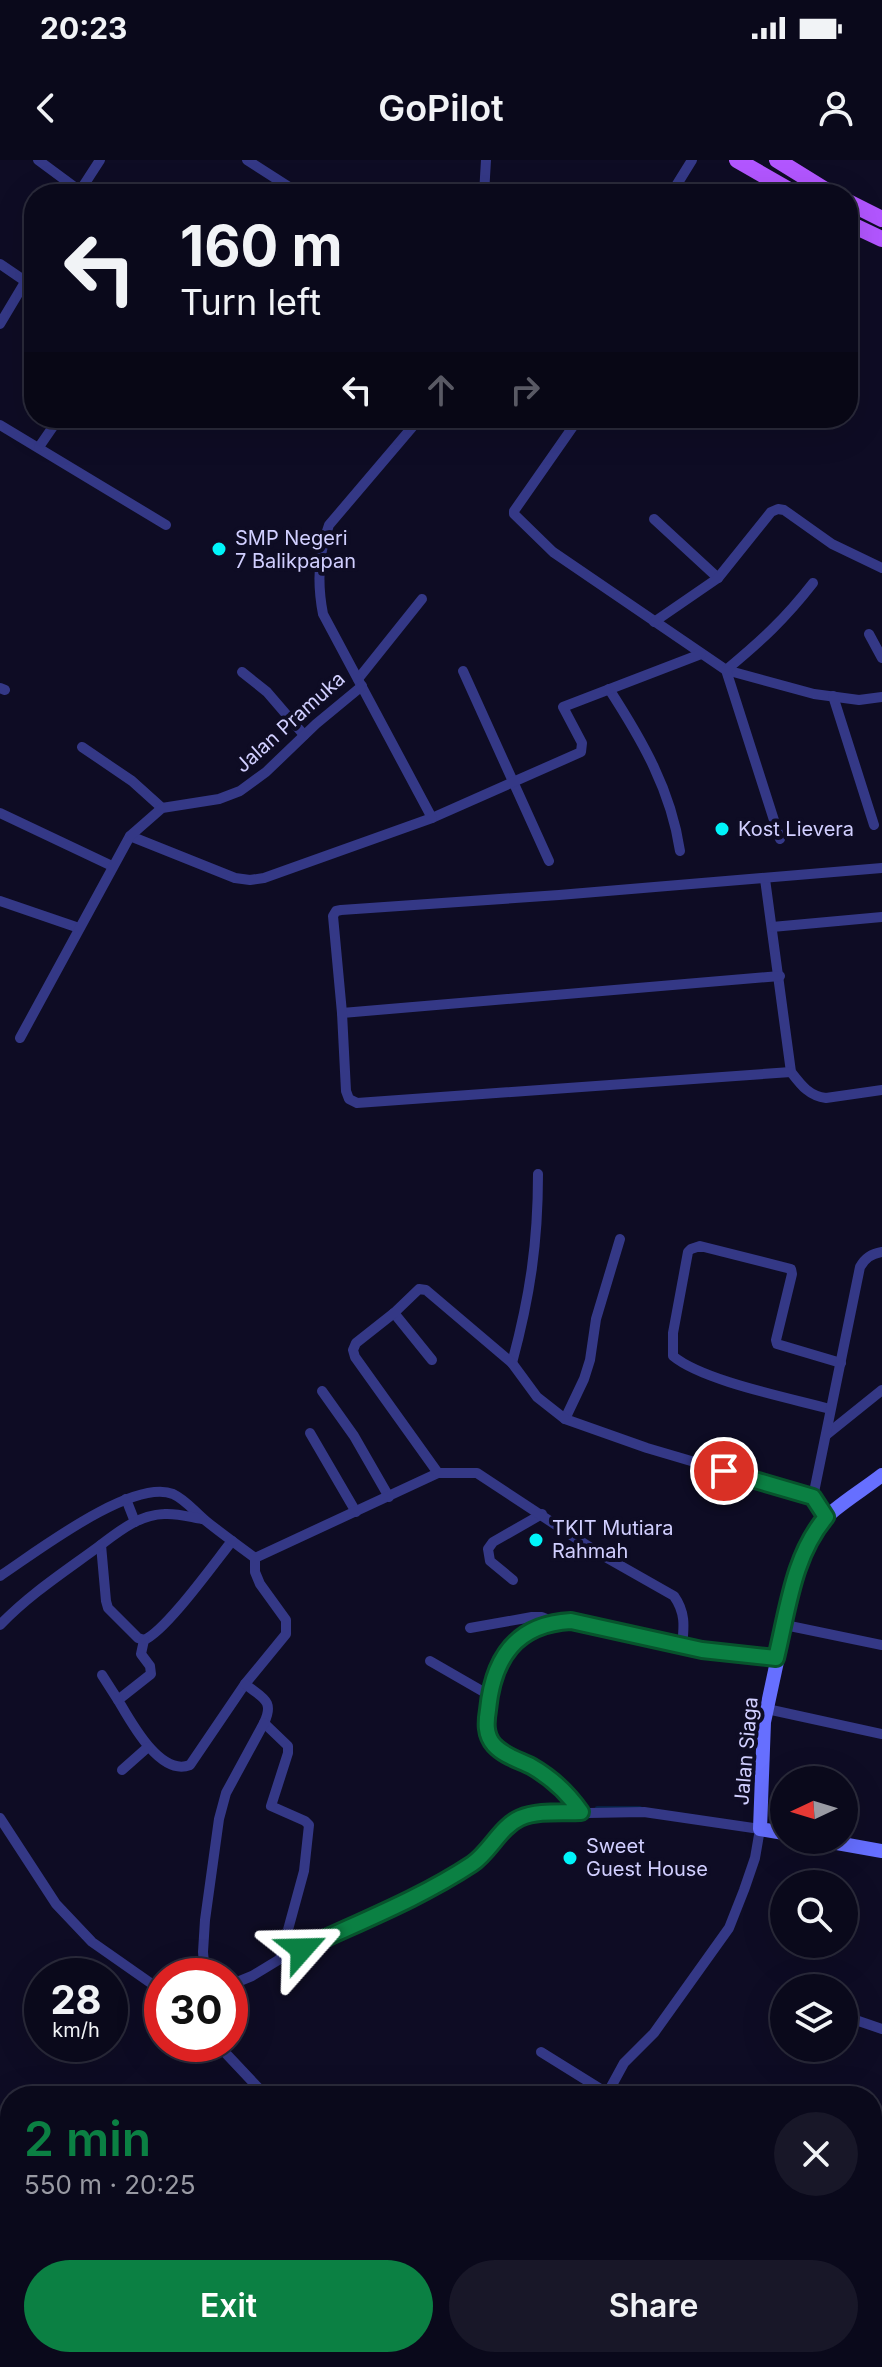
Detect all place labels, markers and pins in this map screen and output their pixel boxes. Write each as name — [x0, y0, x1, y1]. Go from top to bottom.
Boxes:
place label: SMP Negeri 7 Balikpapan — [235, 526, 356, 573]
marker: SMP Negeri 7 Balikpapan — [210, 540, 228, 558]
place label: Kost Lievera — [738, 817, 854, 841]
marker: Kost Lievera — [713, 820, 731, 838]
pin — [690, 1437, 758, 1505]
place label: TKIT Mutiara Rahmah — [552, 1516, 674, 1563]
marker: TKIT Mutiara Rahmah — [527, 1531, 545, 1549]
place label: Sweet Guest House — [586, 1834, 708, 1881]
marker: Sweet Guest House — [561, 1849, 579, 1867]

